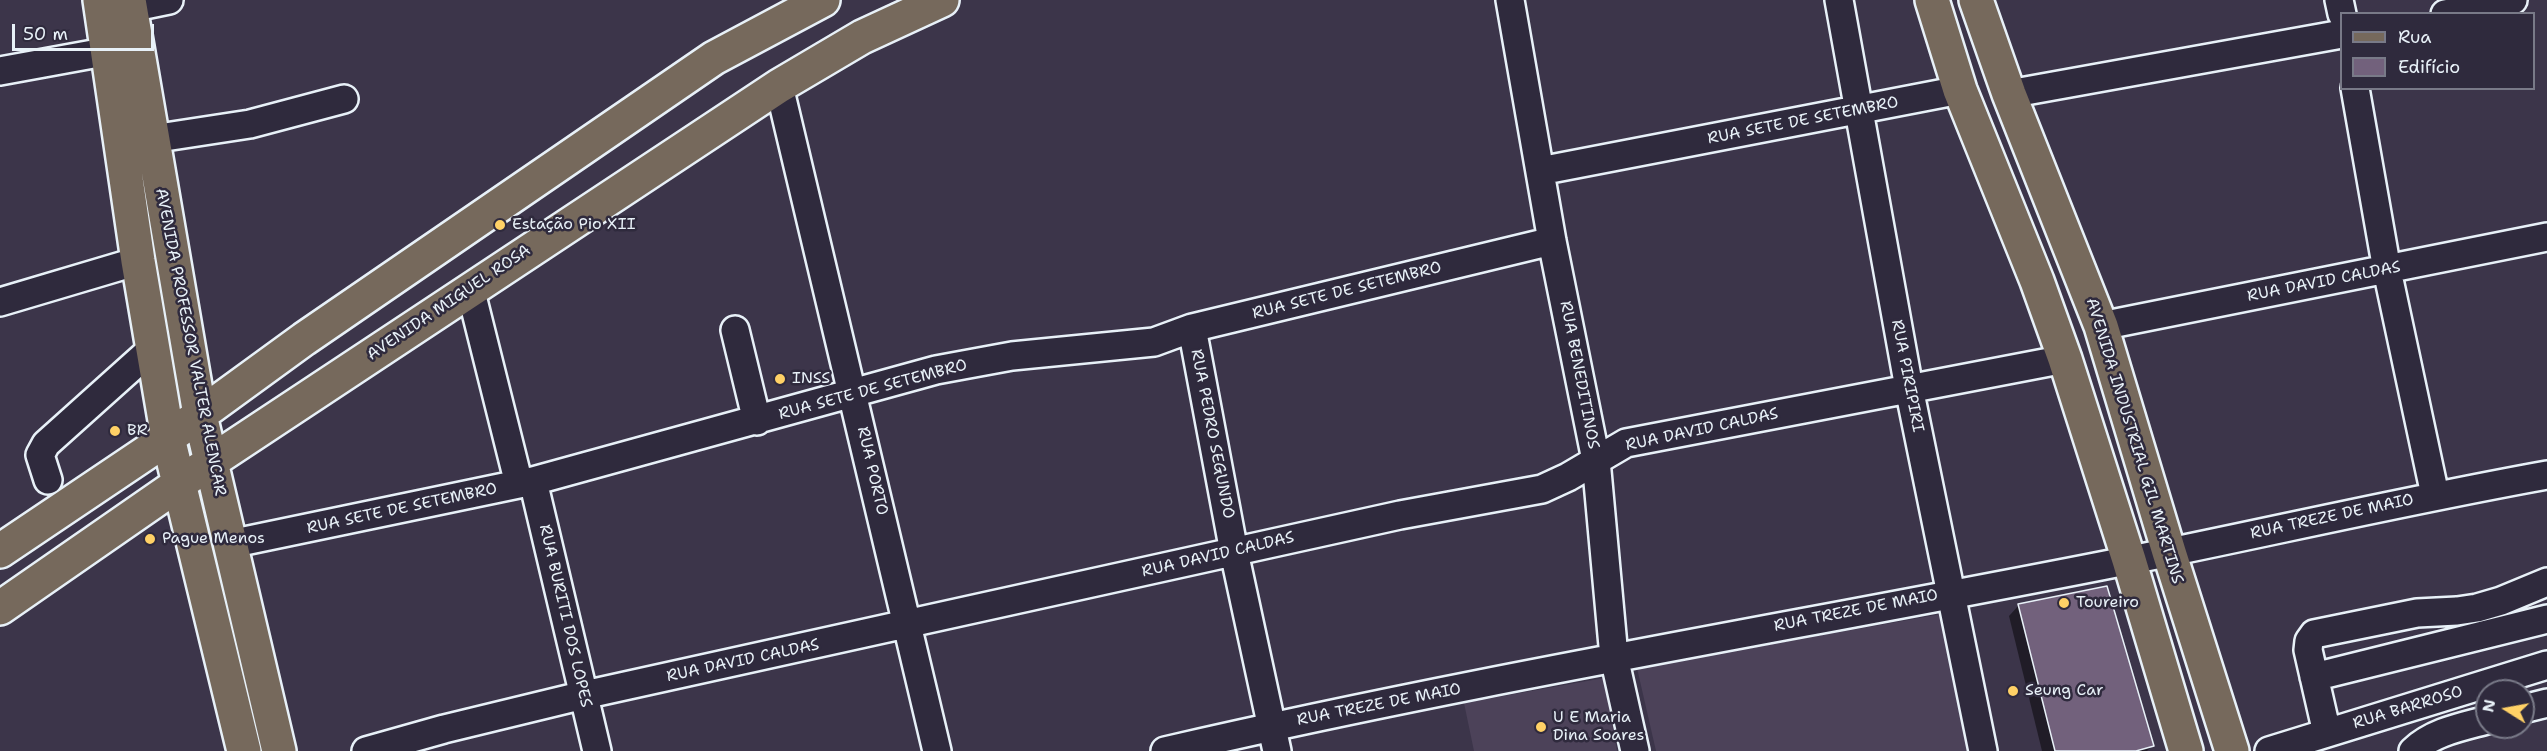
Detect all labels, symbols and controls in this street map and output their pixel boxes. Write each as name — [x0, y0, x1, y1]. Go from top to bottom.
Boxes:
scale bar — [15, 12, 158, 50]
legend — [2340, 12, 2535, 90]
text: 50 m — [23, 22, 68, 46]
text: Rua — [2398, 25, 2431, 49]
text: Edifício — [2398, 55, 2460, 79]
street label: RUA SETE DE SETEMBRO — [1706, 93, 1900, 149]
street label: AVENIDA PROFESSOR VALTER ALENCAR — [151, 187, 229, 497]
place label: Estação Pio XII — [512, 215, 636, 235]
marker: Estação Pio XII — [493, 218, 507, 232]
street label: AVENIDA MIGUEL ROSA — [364, 241, 534, 365]
street label: RUA SETE DE SETEMBRO — [1250, 258, 1444, 324]
street label: RUA DAVID CALDAS — [2246, 258, 2402, 306]
street label: AVENIDA INDUSTRIAL GIL MARTINS — [2081, 296, 2187, 586]
street label: RUA BENEDITINOS — [1555, 299, 1603, 451]
street label: RUA PIRIPIRI — [1887, 318, 1927, 434]
street label: RUA PEDRO SEGUNDO — [1186, 348, 1238, 520]
street label: RUA SETE DE SETEMBRO — [777, 356, 969, 424]
place label: INSS — [792, 369, 830, 389]
marker: INSS — [773, 372, 787, 386]
street label: RUA DAVID CALDAS — [1624, 404, 1780, 456]
place label: BR — [127, 421, 148, 441]
marker: BR — [108, 424, 122, 438]
street label: RUA PORTO — [852, 425, 892, 517]
street label: RUA SETE DE SETEMBRO — [305, 479, 499, 539]
street label: RUA TREZE DE MAIO — [2249, 490, 2415, 544]
street label: RUA BURITI DOS LOPES — [535, 523, 595, 709]
street label: RUA DAVID CALDAS — [1140, 528, 1296, 582]
place label: Pague Menos — [162, 529, 265, 549]
marker: Pague Menos — [143, 532, 157, 546]
street label: RUA TREZE DE MAIO — [1772, 586, 1940, 636]
place label: Toureiro — [2076, 593, 2139, 613]
marker: Toureiro — [2057, 596, 2071, 610]
street label: RUA DAVID CALDAS — [665, 635, 821, 687]
north arrow — [2475, 679, 2535, 739]
street label: RUA TREZE DE MAIO — [1295, 680, 1463, 730]
place label: Seung Car — [2025, 681, 2104, 701]
street label: RUA BARROSO — [2351, 682, 2465, 734]
marker: Seung Car — [2006, 684, 2020, 698]
text: N — [2477, 698, 2500, 714]
place label: U E Maria Dina Soares — [1553, 708, 1644, 746]
marker: U E Maria Dina Soares — [1534, 720, 1548, 734]

